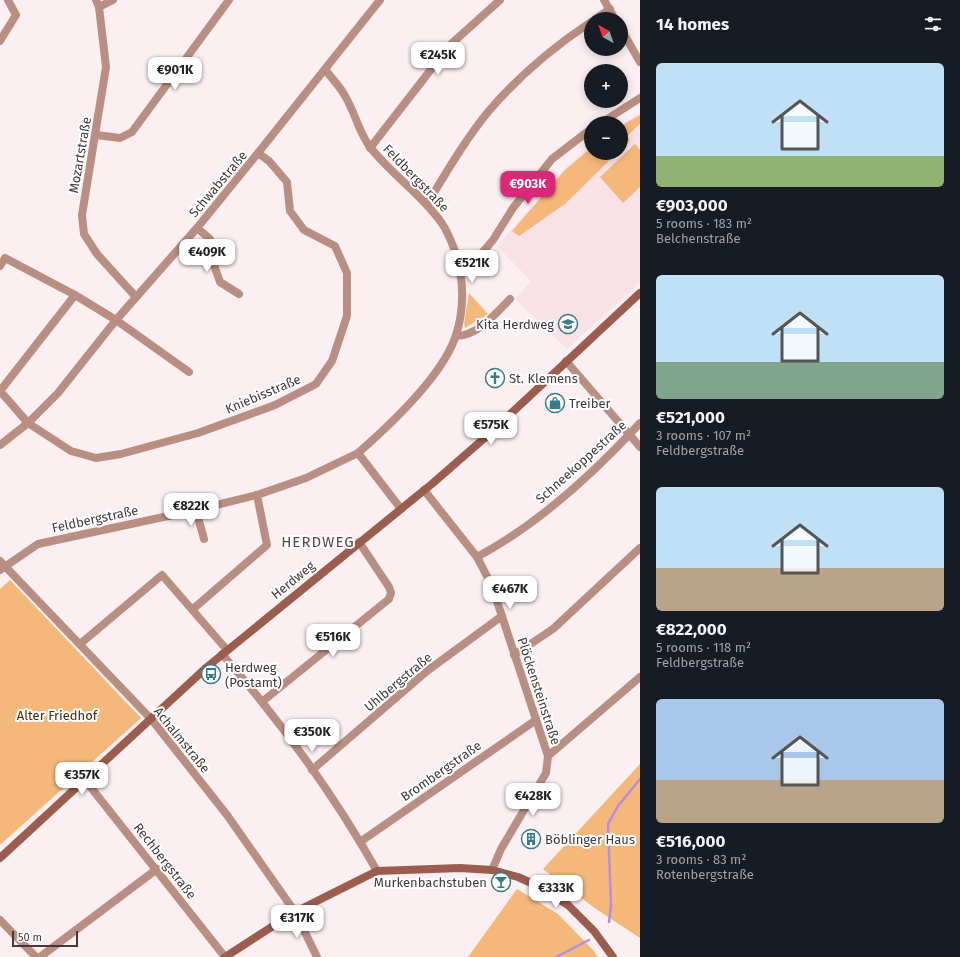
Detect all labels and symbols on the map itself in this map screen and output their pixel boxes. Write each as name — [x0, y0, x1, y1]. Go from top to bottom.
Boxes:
north arrow — [584, 12, 628, 56]
pin: €245K — [410, 42, 466, 76]
pin: €901K — [147, 57, 203, 91]
street label: Mozartstraße — [66, 116, 94, 194]
street label: Feldbergstraße — [380, 141, 452, 215]
street label: Schwabstraße — [186, 148, 250, 220]
pin: €903K — [500, 171, 556, 205]
pin: €409K — [179, 239, 235, 273]
pin: €521K — [444, 250, 500, 284]
school or university icon: Kita Herdweg — [557, 313, 579, 335]
place label: Kita Herdweg — [476, 317, 554, 332]
church icon: St. Klemens — [484, 367, 506, 389]
street label: Kniebisstraße — [223, 371, 303, 417]
place label: St. Klemens — [509, 371, 578, 386]
shop icon: Treiber — [544, 392, 566, 414]
place label: Treiber — [569, 396, 611, 411]
pin: €575K — [463, 412, 519, 446]
street label: Schneekoppestraße — [533, 417, 629, 507]
pin: €822K — [163, 493, 219, 527]
street label: Feldbergstraße — [50, 503, 140, 535]
district label: HERDWEG — [281, 533, 355, 551]
street label: Herdweg — [268, 558, 318, 602]
pin: €467K — [482, 576, 538, 610]
pin: €516K — [305, 624, 361, 658]
street label: Plöckensteinstraße — [515, 635, 563, 747]
street label: Uhlbergstraße — [361, 649, 435, 715]
place label: Herdweg (Postamt) — [225, 660, 282, 690]
bus stop icon: Herdweg (Postamt) — [200, 663, 222, 685]
street label: Achalmstraße — [151, 704, 213, 776]
park label: Alter Friedhof — [17, 708, 99, 723]
pin: €350K — [284, 719, 340, 753]
street label: Brombergstraße — [398, 738, 484, 804]
pin: €357K — [54, 762, 110, 796]
pin: €428K — [505, 783, 561, 817]
street label: Rechbergstraße — [131, 820, 199, 902]
building icon: Böblinger Haus — [520, 828, 542, 850]
place label: Böblinger Haus — [545, 832, 635, 847]
bar icon: Murkenbachstuben — [490, 871, 512, 893]
place label: Murkenbachstuben — [374, 875, 487, 890]
pin: €333K — [528, 875, 584, 909]
pin: €317K — [269, 905, 325, 939]
scale bar — [12, 929, 78, 948]

